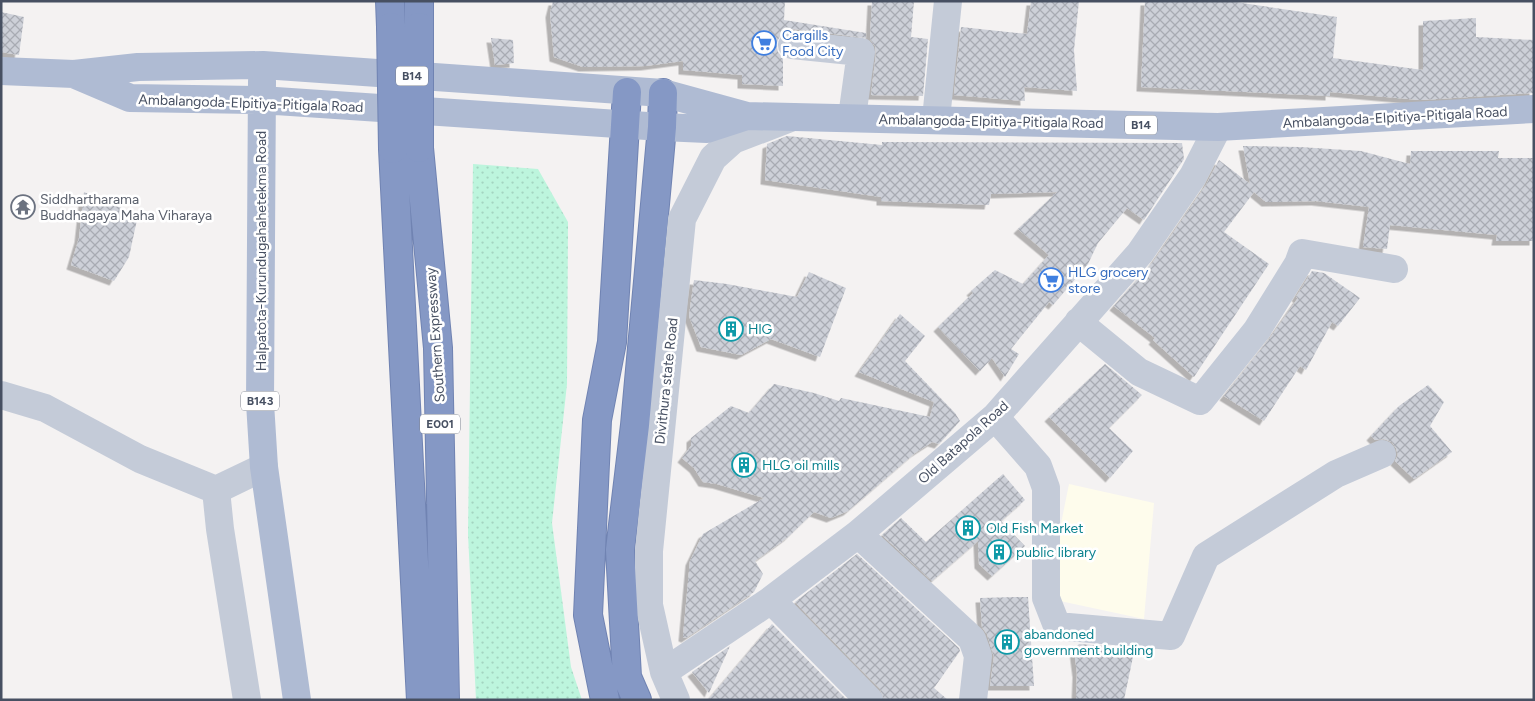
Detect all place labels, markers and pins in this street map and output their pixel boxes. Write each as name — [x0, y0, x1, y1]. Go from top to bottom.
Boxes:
place label: Cargills Food City — [782, 27, 844, 60]
supermarket icon: Cargills Food City — [751, 30, 777, 56]
place label: Siddhartharama Buddhagaya Maha Viharaya — [40, 191, 212, 224]
temple icon: Siddhartharama Buddhagaya Maha Viharaya — [10, 194, 36, 220]
place label: HLG grocery store — [1068, 264, 1149, 297]
supermarket icon: HLG grocery store — [1038, 267, 1064, 293]
building icon: HlG — [718, 316, 744, 342]
place label: HlG — [748, 321, 773, 338]
building icon: HLG oil mills — [731, 452, 757, 478]
place label: HLG oil mills — [762, 457, 840, 474]
building icon: Old Fish Market — [955, 515, 981, 541]
place label: Old Fish Market — [986, 520, 1084, 537]
building icon: public library — [986, 539, 1012, 565]
place label: public library — [1016, 544, 1097, 561]
place label: abandoned government building — [1024, 626, 1153, 659]
building icon: abandoned government building — [994, 629, 1020, 655]

